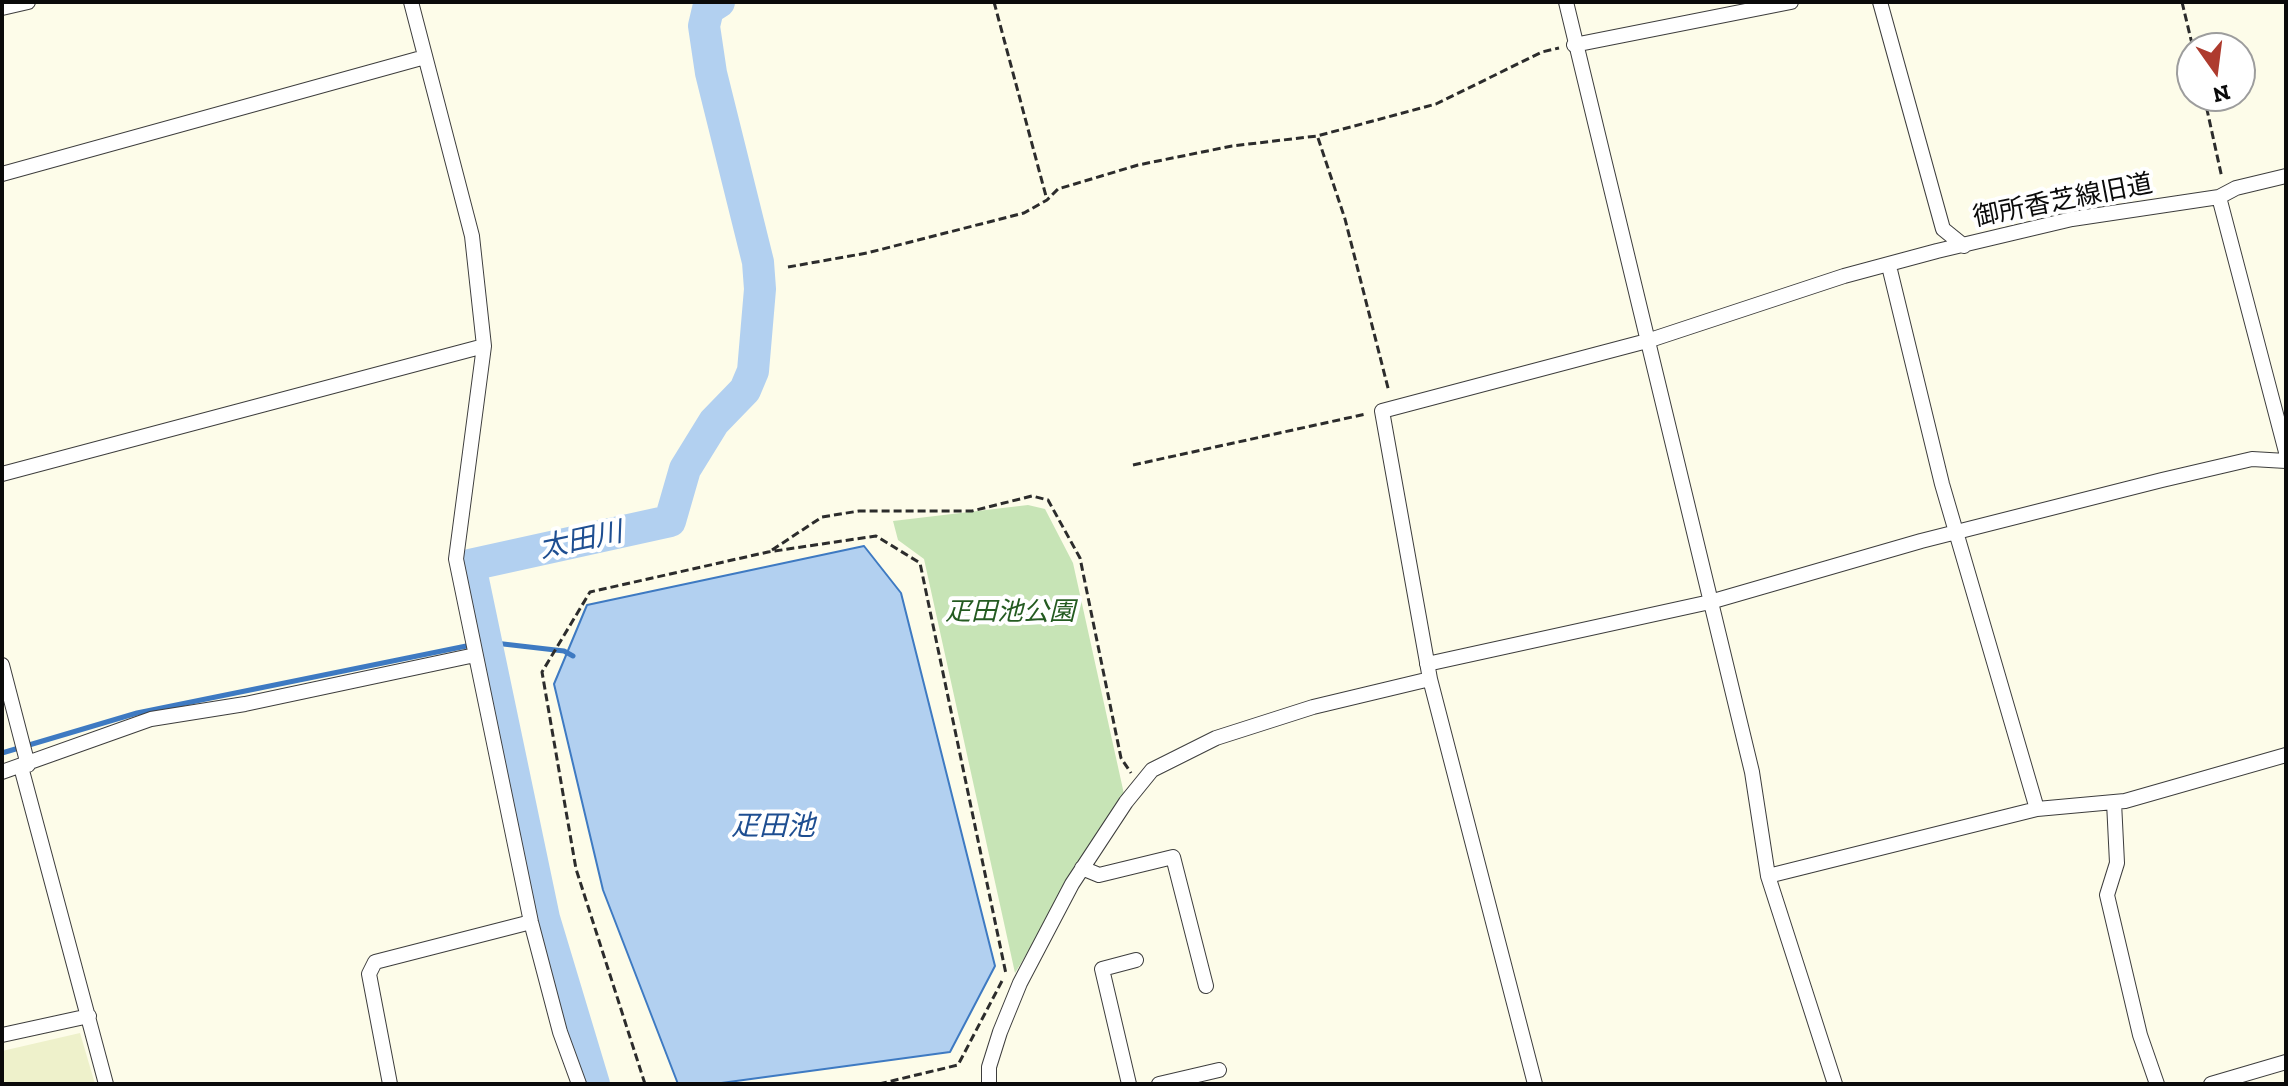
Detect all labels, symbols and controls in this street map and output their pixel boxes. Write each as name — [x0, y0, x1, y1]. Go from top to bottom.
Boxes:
north arrow — [2176, 32, 2256, 112]
text: N — [2210, 79, 2233, 109]
street label: 御所香芝線旧道 — [1971, 168, 2155, 234]
water label: 太田川 — [536, 516, 626, 566]
park label: 疋田池公園 — [945, 597, 1075, 629]
water label: 疋田池 — [731, 810, 815, 844]

